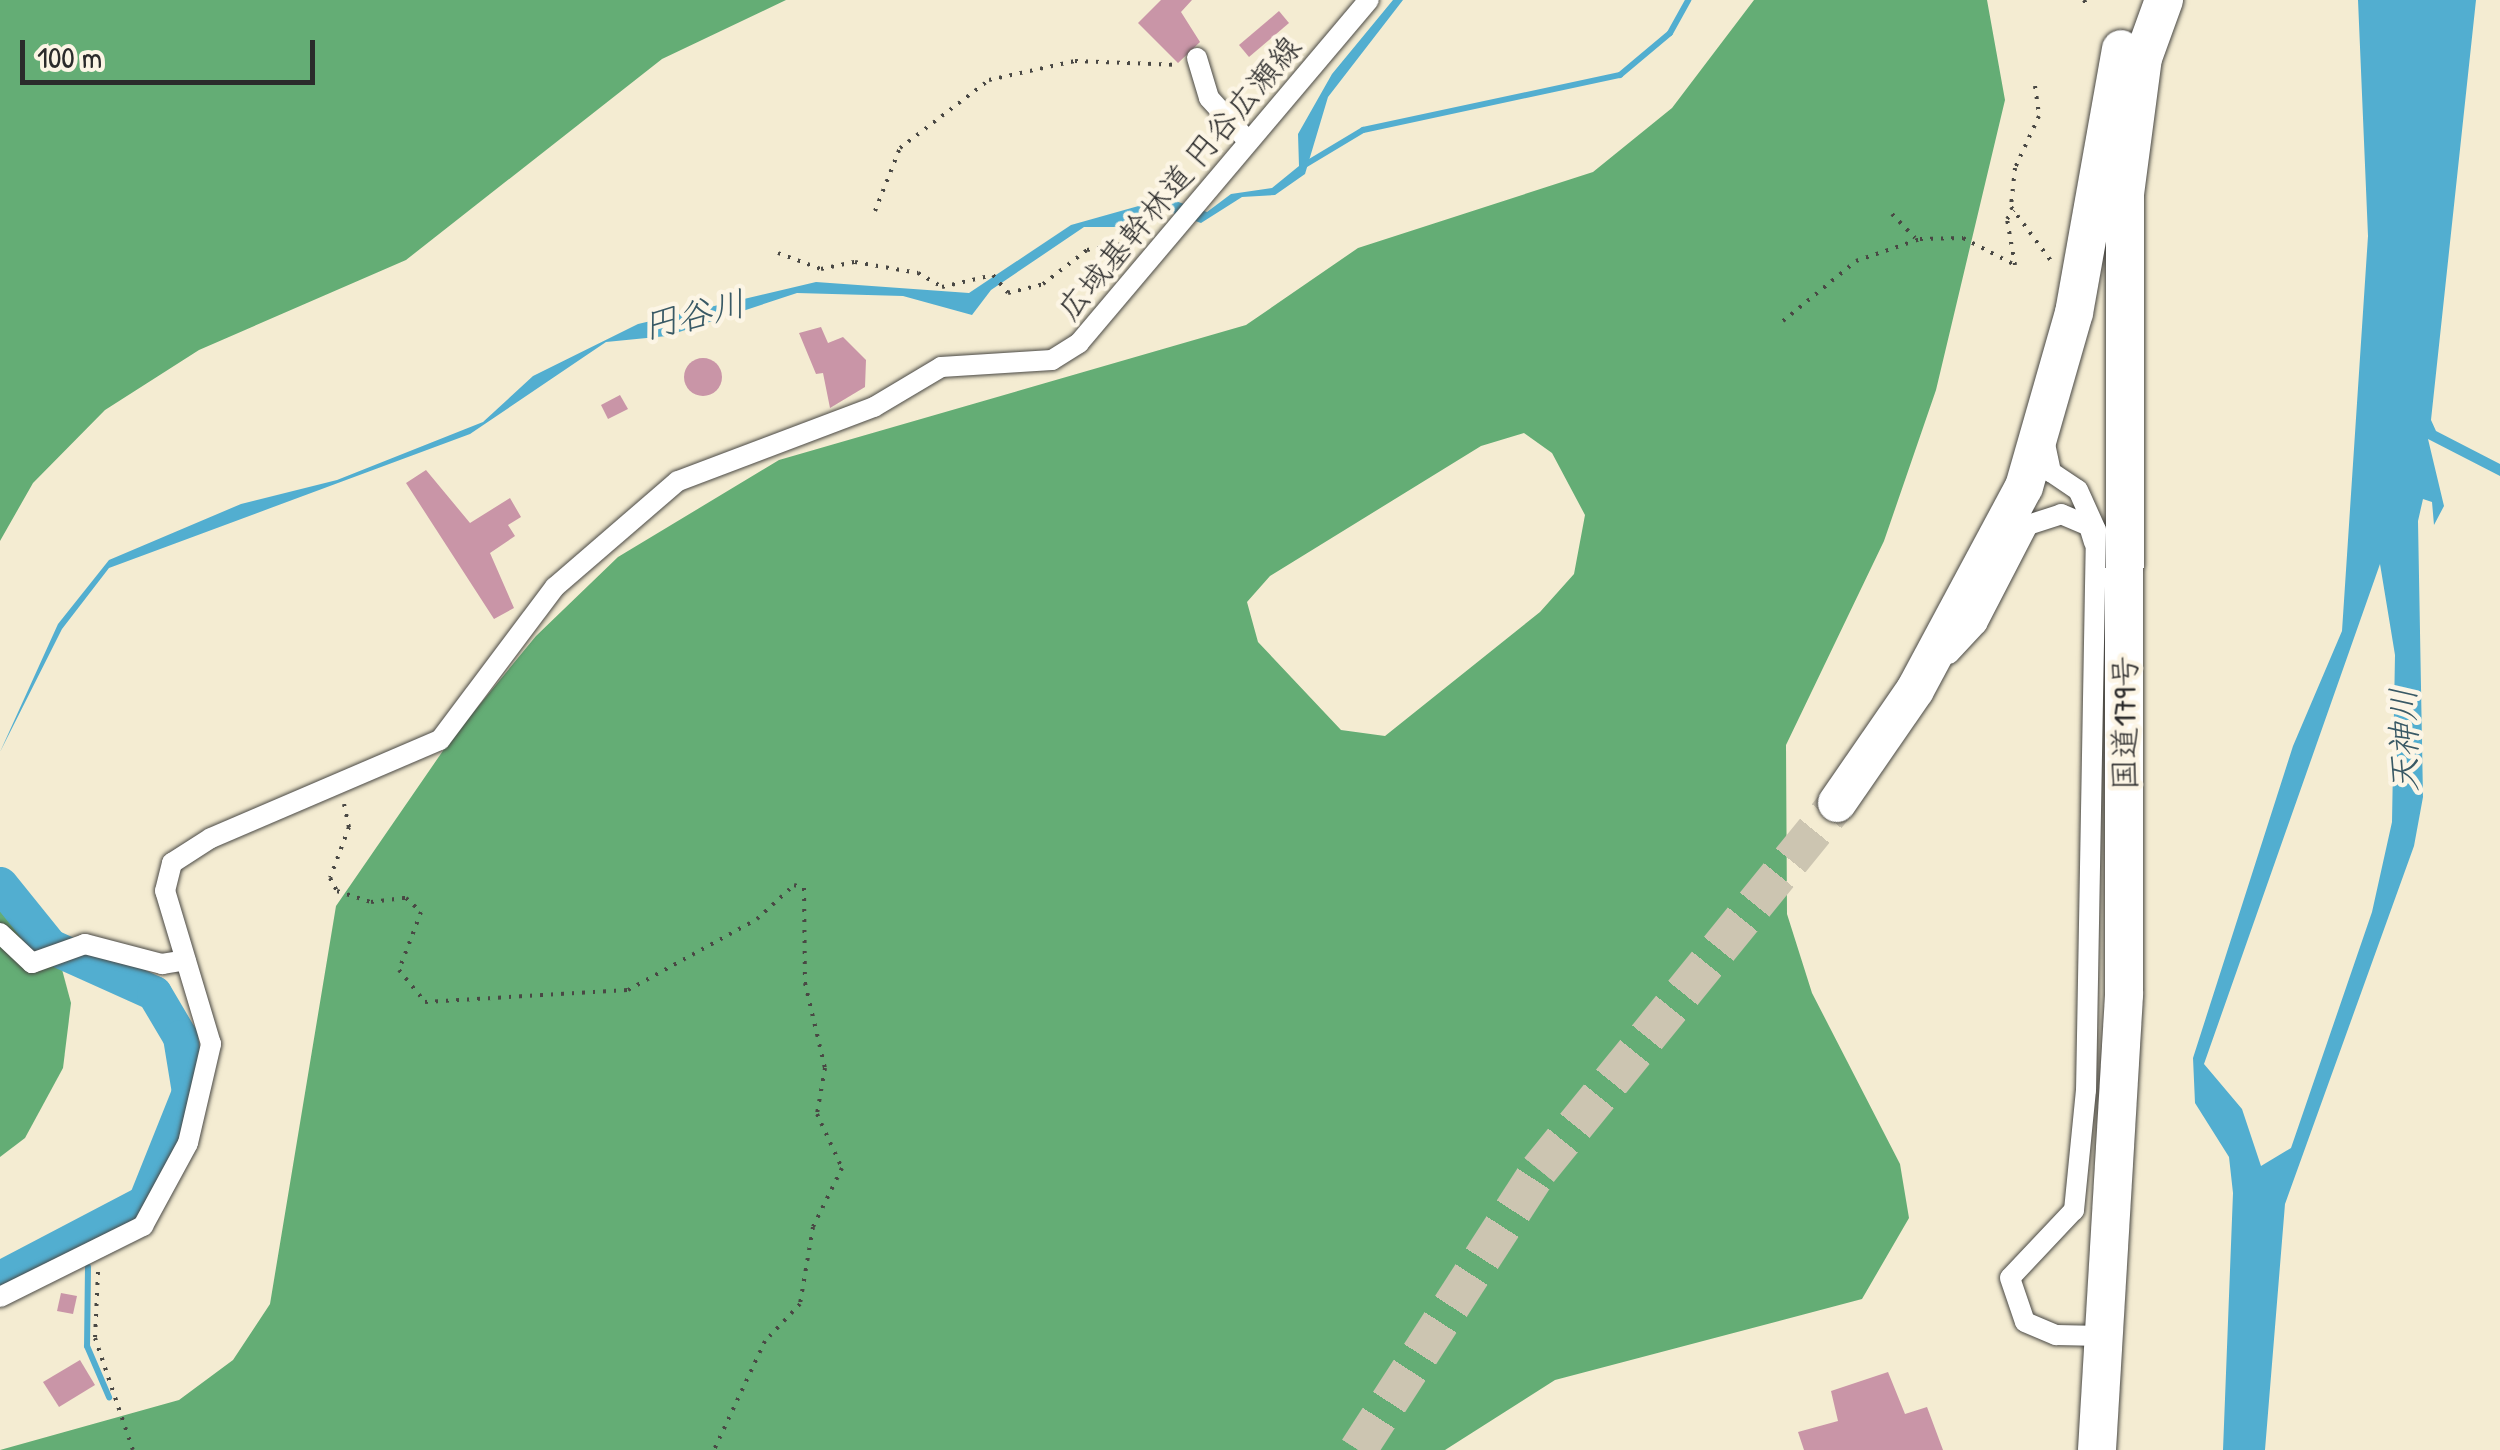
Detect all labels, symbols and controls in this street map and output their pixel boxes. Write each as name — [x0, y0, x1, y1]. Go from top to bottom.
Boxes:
scale bar — [25, 20, 320, 82]
street label: 広域基幹林道 円谷広瀬線 — [1049, 28, 1309, 328]
text: 100 m — [37, 37, 102, 77]
water label: 円谷川 — [638, 282, 750, 348]
street label: 国道179号 — [2106, 655, 2144, 791]
water label: 天神川 — [2382, 687, 2426, 793]

